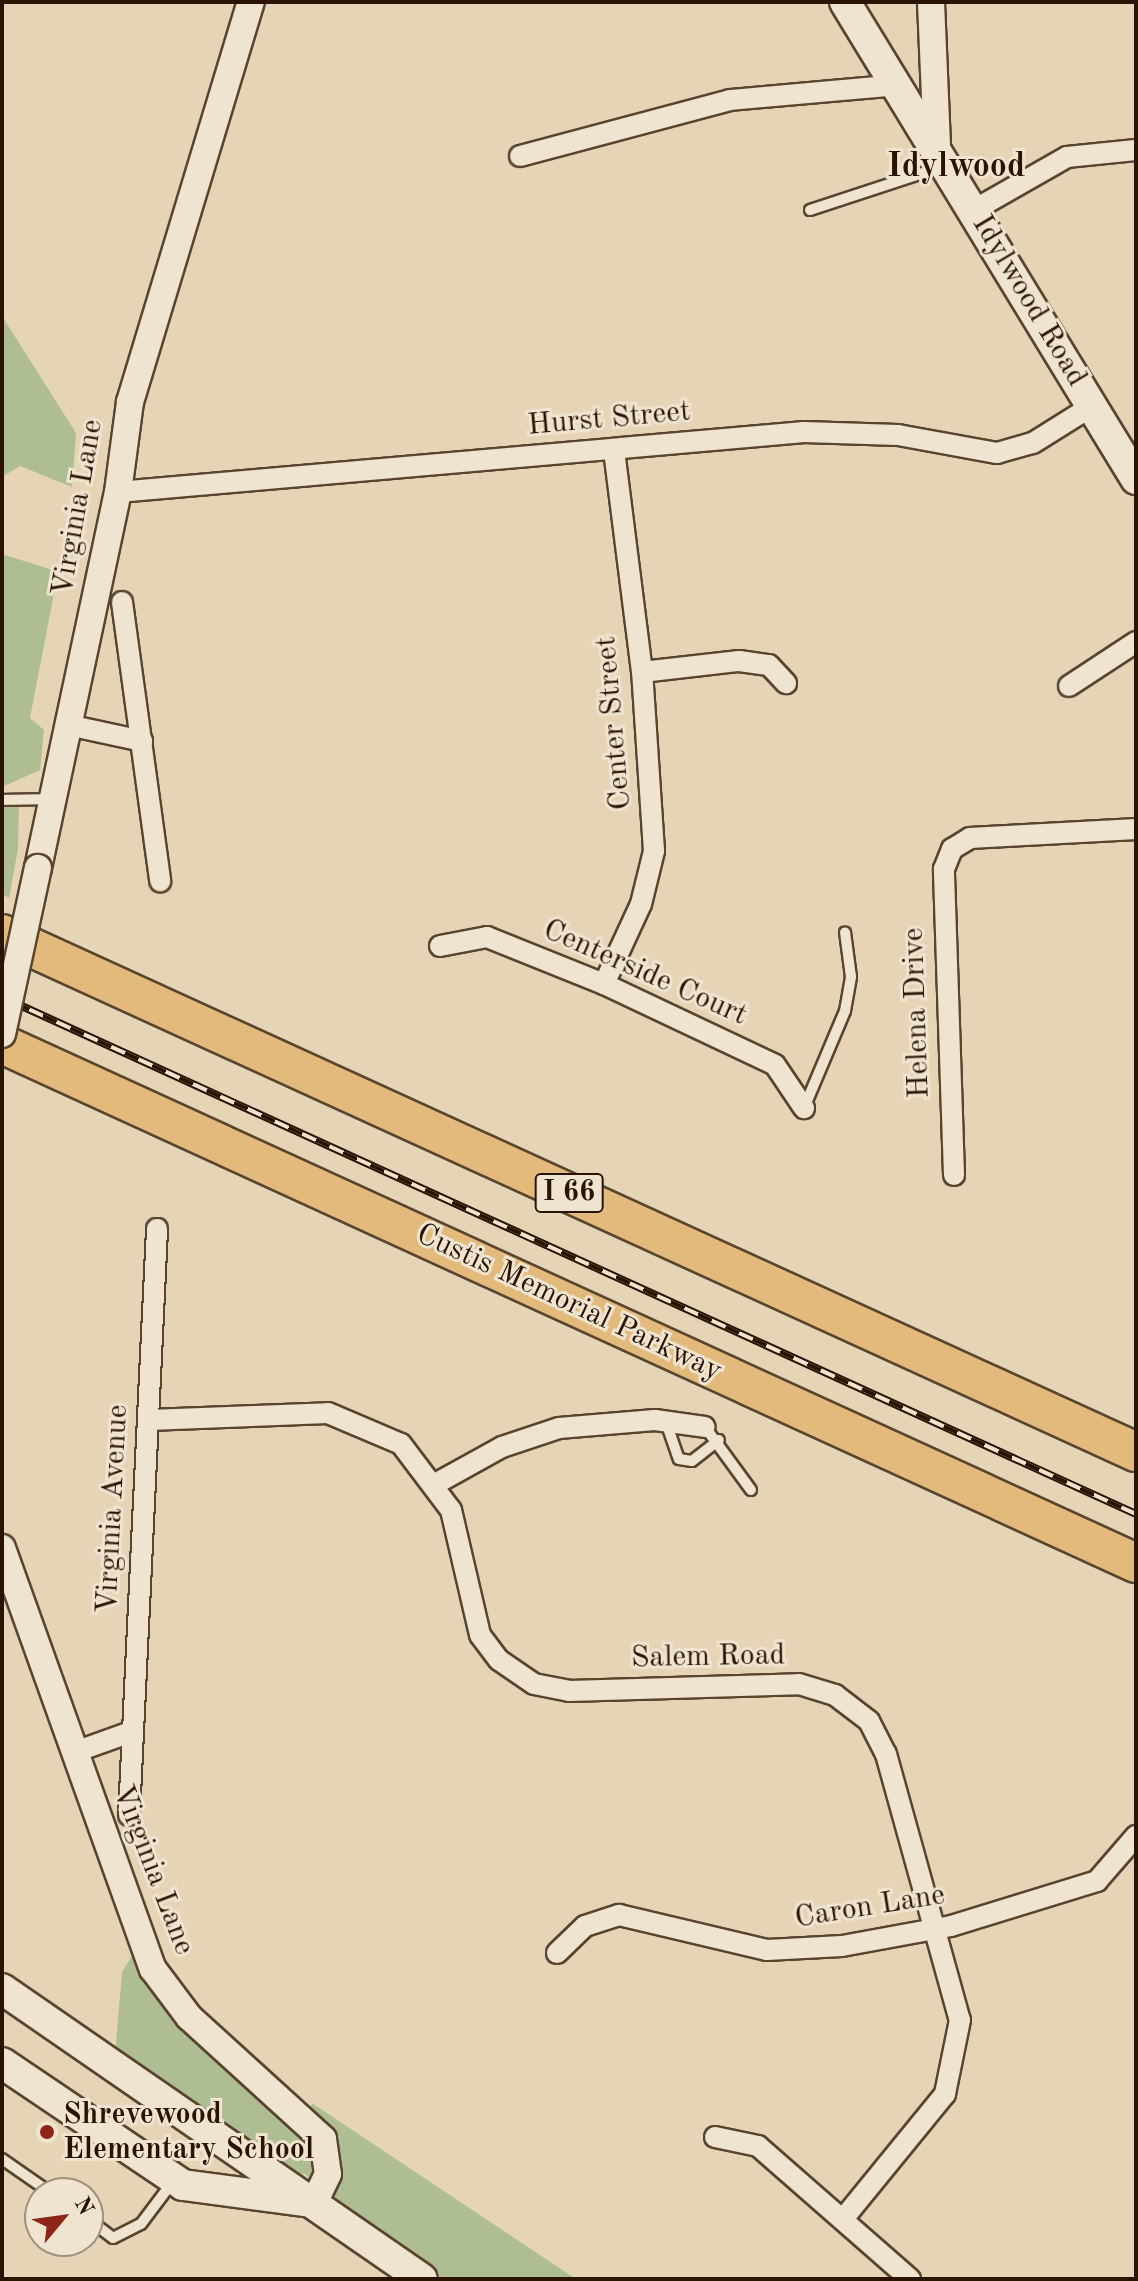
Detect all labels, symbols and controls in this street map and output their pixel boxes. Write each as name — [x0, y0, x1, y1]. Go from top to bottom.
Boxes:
district label: Idylwood — [887, 148, 1025, 188]
street label: Idylwood Road — [964, 209, 1094, 393]
street label: Hurst Street — [526, 394, 692, 444]
street label: Virginia Lane — [45, 417, 111, 599]
street label: Center Street — [588, 634, 640, 812]
street label: Centerside Court — [537, 912, 753, 1034]
street label: Helena Drive — [896, 927, 938, 1099]
road number: I 66 — [533, 1169, 605, 1217]
street label: Custis Memorial Parkway — [411, 1216, 727, 1390]
street label: Virginia Avenue — [90, 1404, 136, 1614]
street label: Salem Road — [631, 1638, 785, 1676]
street label: Virginia Lane — [104, 1780, 202, 1960]
street label: Caron Lane — [792, 1877, 948, 1937]
place label: Shrevewood Elementary School — [63, 2097, 314, 2168]
marker: Shrevewood Elementary School — [38, 2123, 56, 2141]
north arrow — [24, 2177, 104, 2257]
text: N — [70, 2194, 97, 2219]

